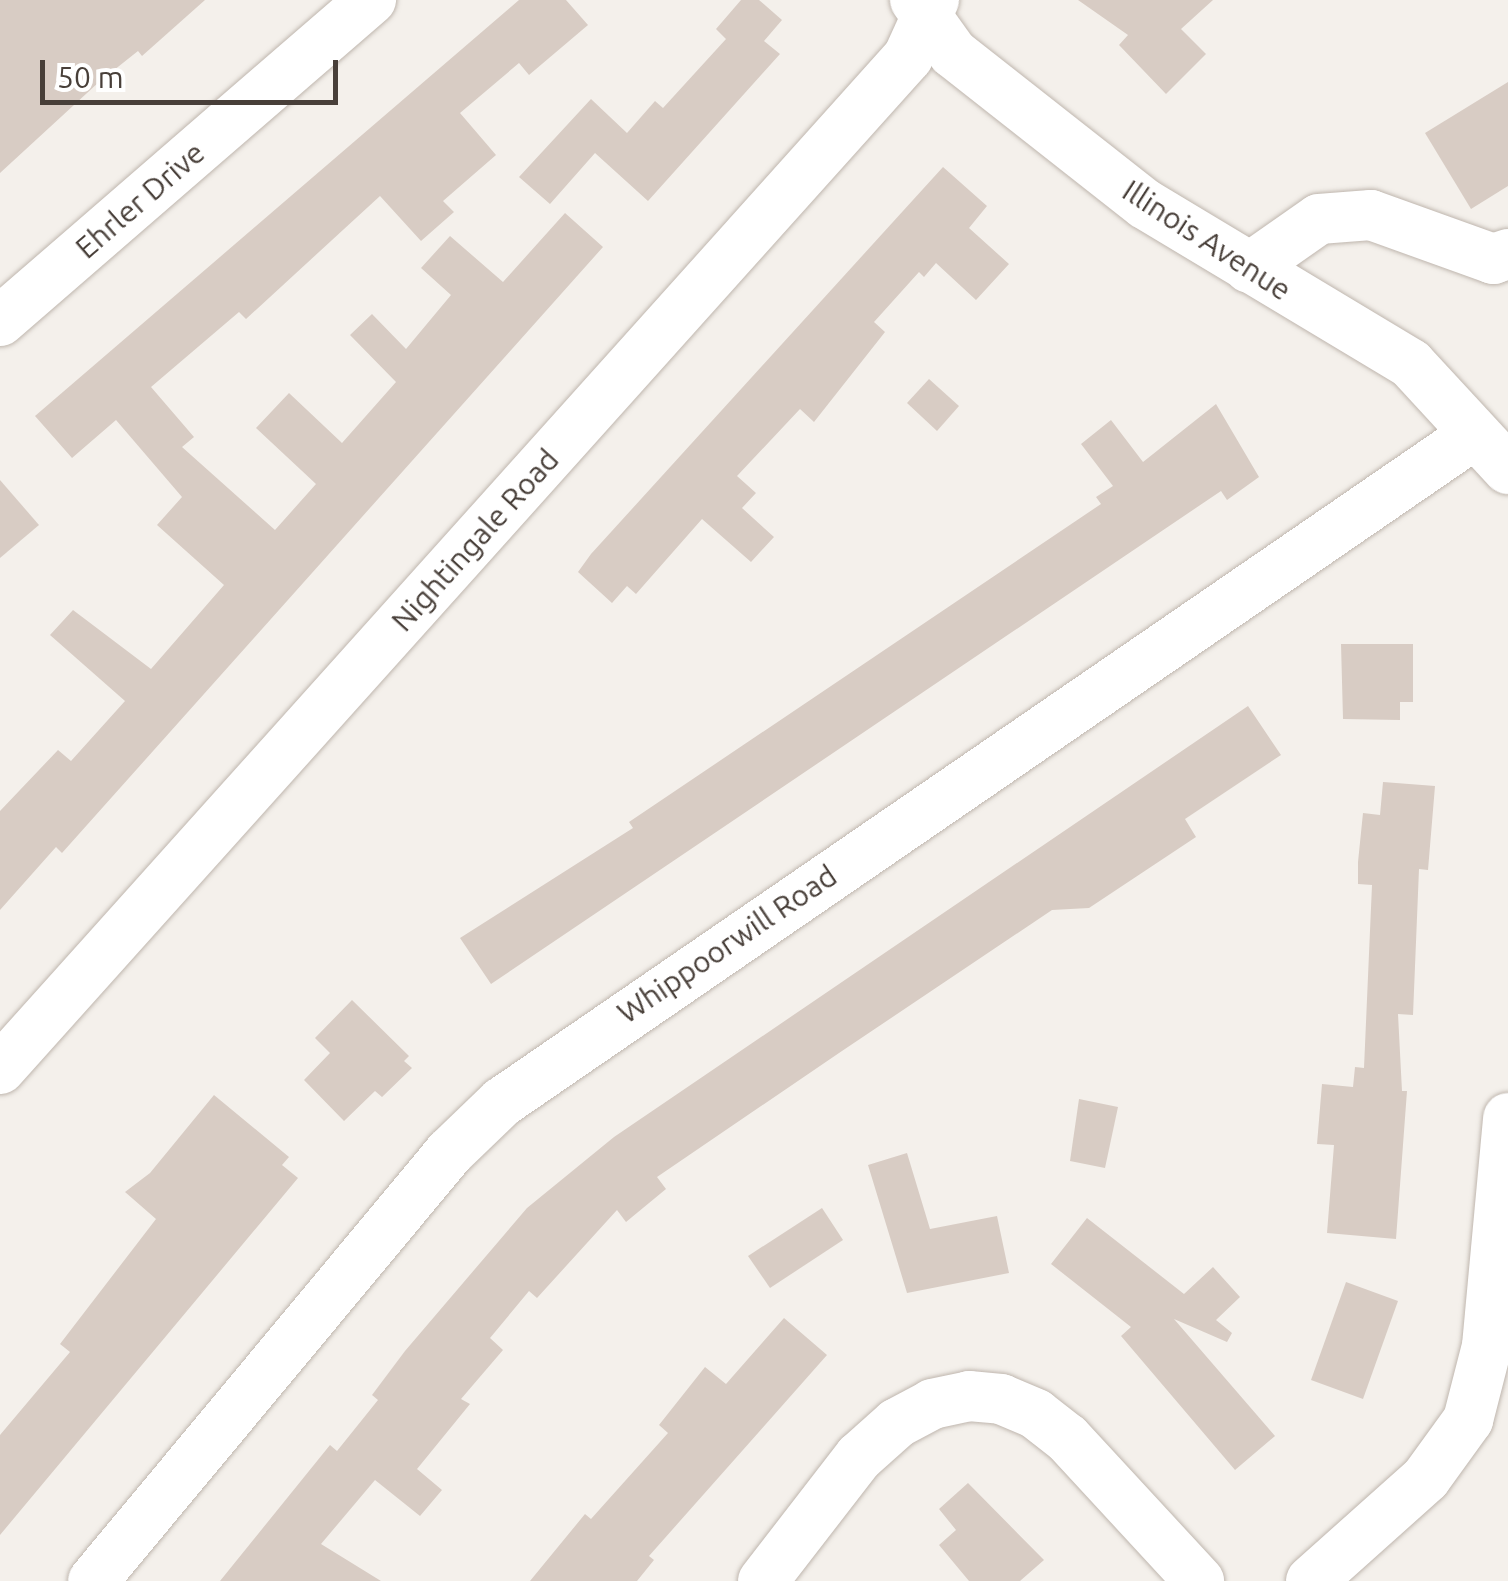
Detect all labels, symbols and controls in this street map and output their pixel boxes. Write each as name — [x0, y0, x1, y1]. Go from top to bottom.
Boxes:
scale bar — [45, 40, 342, 102]
text: 50 m — [57, 60, 124, 94]
street label: Ehrler Drive — [68, 134, 212, 266]
street label: Illinois Avenue — [1116, 172, 1298, 308]
street label: Nightingale Road — [384, 442, 566, 638]
street label: Whippoorwill Road — [611, 857, 843, 1031]

